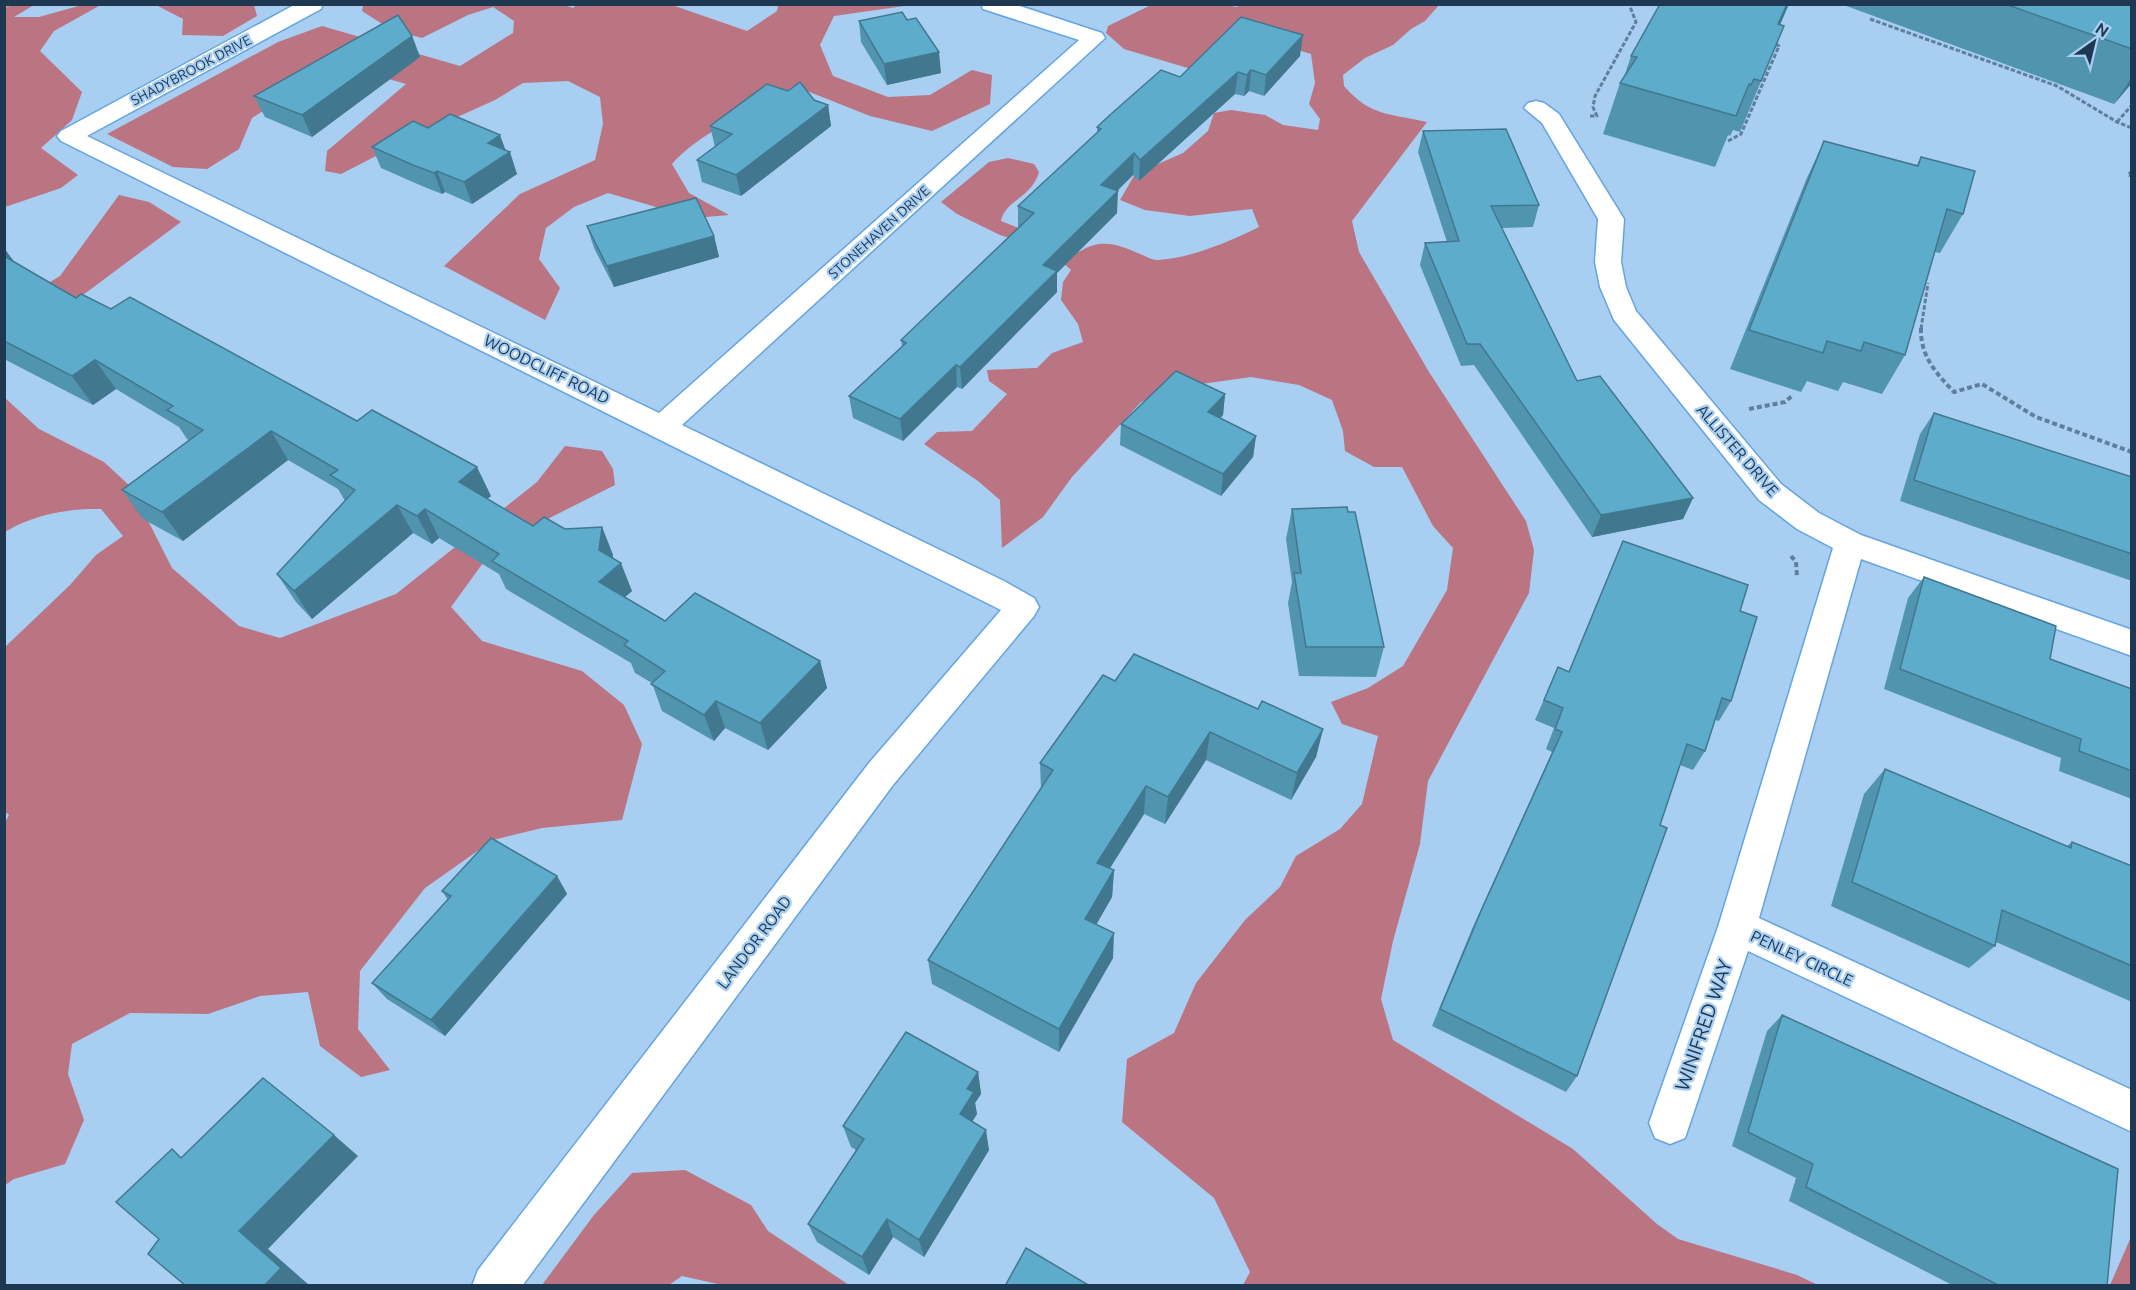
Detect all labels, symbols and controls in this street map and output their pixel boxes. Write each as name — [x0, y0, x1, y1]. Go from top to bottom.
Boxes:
north arrow — [2064, 12, 2124, 72]
text: N — [2092, 19, 2112, 40]
street label: SHADYBROOK DRIVE — [128, 31, 254, 108]
street label: STONEHAVEN DRIVE — [825, 182, 933, 282]
street label: WOODCLIFF ROAD — [481, 331, 613, 407]
street label: ALLISTER DRIVE — [1693, 401, 1783, 499]
street label: LANDOR ROAD — [713, 892, 795, 992]
street label: PENLEY CIRCLE — [1748, 926, 1856, 990]
street label: WINIFRED WAY — [1670, 956, 1736, 1094]

